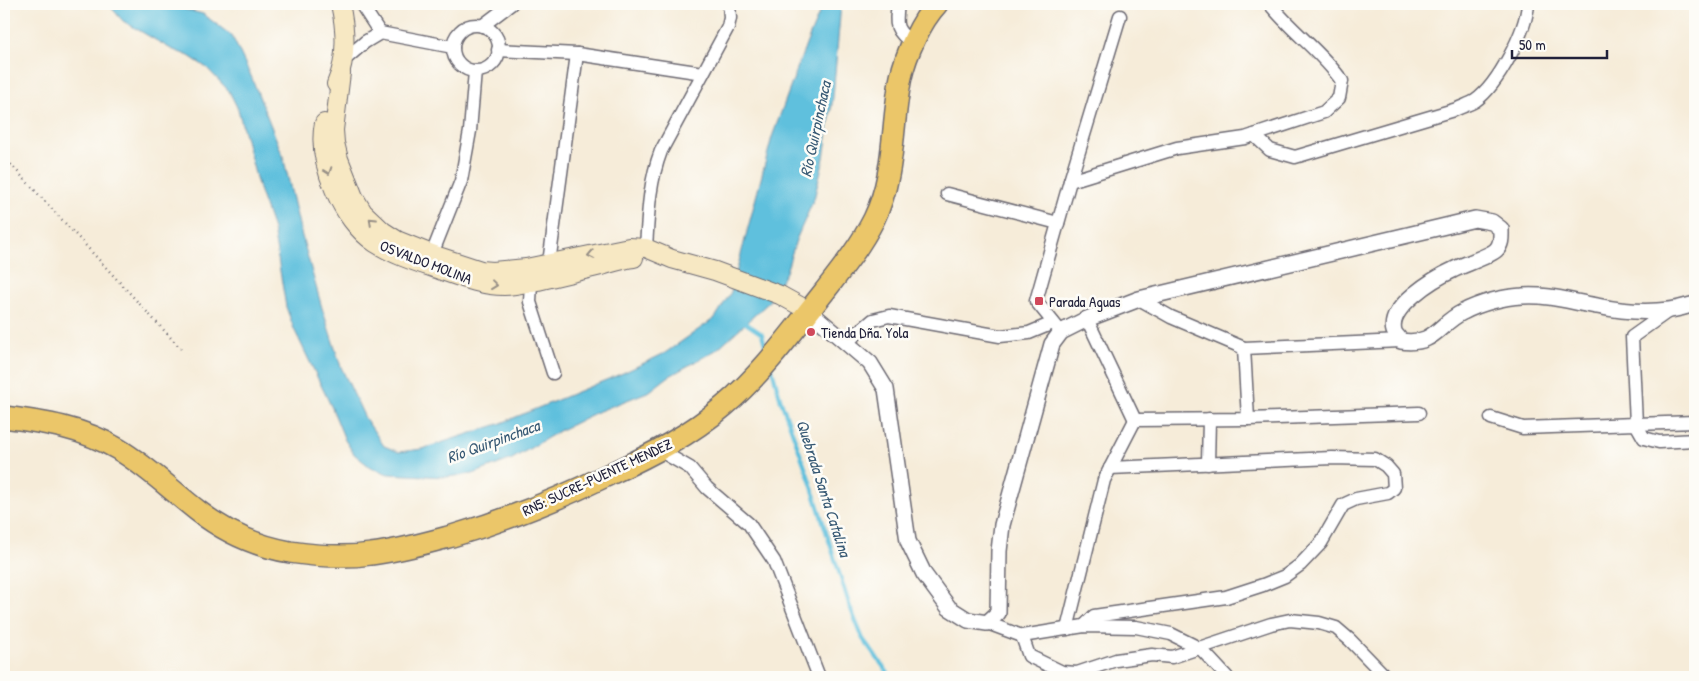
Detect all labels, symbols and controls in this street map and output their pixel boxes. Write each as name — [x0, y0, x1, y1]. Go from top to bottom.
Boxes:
scale bar — [1512, 28, 1606, 60]
text: 50 m — [1519, 34, 1546, 55]
water label: Río Quirpinchaca — [794, 78, 836, 179]
one-way arrow — [322, 166, 332, 174]
one-way arrow — [369, 218, 378, 227]
street label: OSVALDO MOLINA — [377, 235, 476, 289]
one-way arrow — [587, 249, 595, 259]
one-way arrow — [491, 279, 499, 290]
place label: Parada Aguas — [1049, 291, 1121, 312]
marker: Parada Aguas — [1033, 295, 1045, 307]
place label: Tienda Dña. Yola — [821, 322, 908, 343]
marker: Tienda Dña. Yola — [805, 326, 817, 338]
water label: Río Quirpinchaca — [444, 413, 544, 468]
water label: Quebrada Santa Catalina — [791, 417, 857, 561]
street label: RN5: SUCRE-PUENTE MENDEZ — [519, 433, 676, 521]

